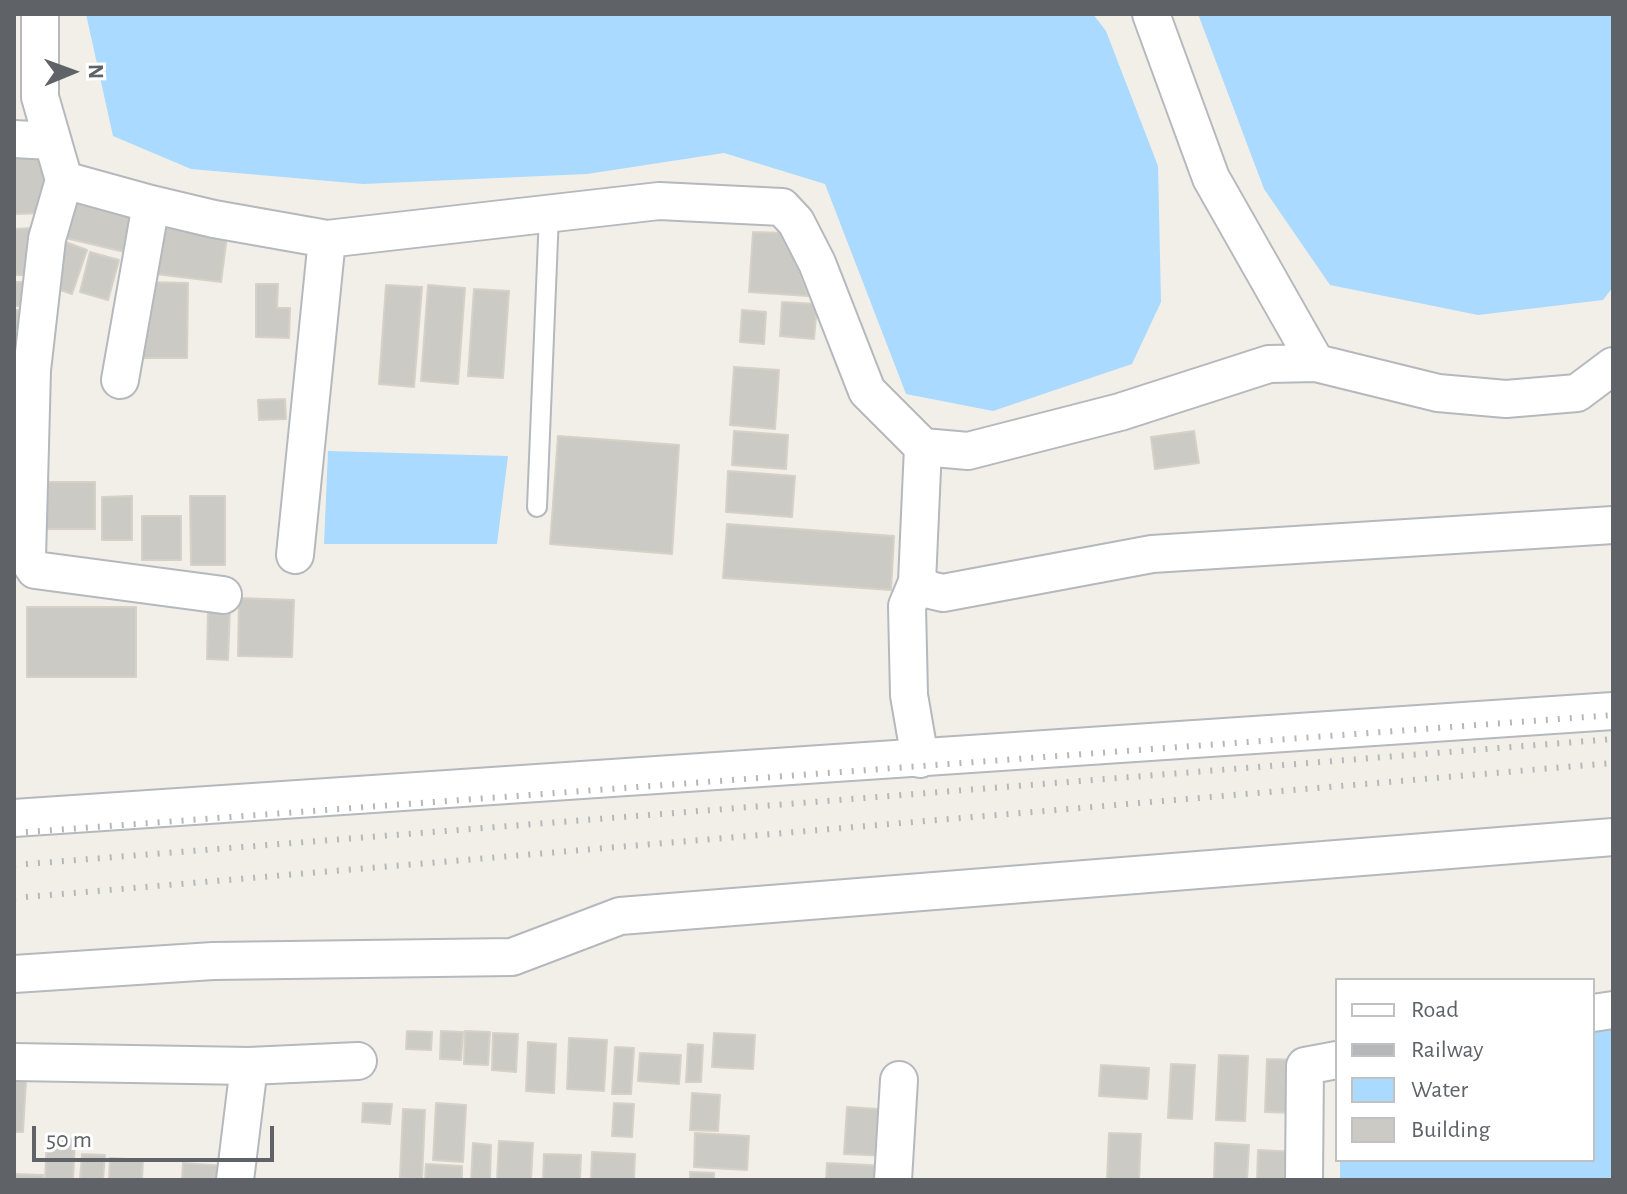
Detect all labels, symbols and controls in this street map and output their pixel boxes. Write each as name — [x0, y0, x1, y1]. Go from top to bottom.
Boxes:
north arrow — [32, 32, 112, 112]
text: N — [85, 64, 107, 79]
legend — [1335, 978, 1595, 1162]
text: Road — [1411, 998, 1459, 1022]
text: Railway — [1411, 1038, 1483, 1062]
text: Water — [1411, 1078, 1468, 1102]
scale bar — [36, 1110, 278, 1160]
text: Building — [1411, 1118, 1490, 1142]
text: 50 m — [46, 1128, 92, 1152]

